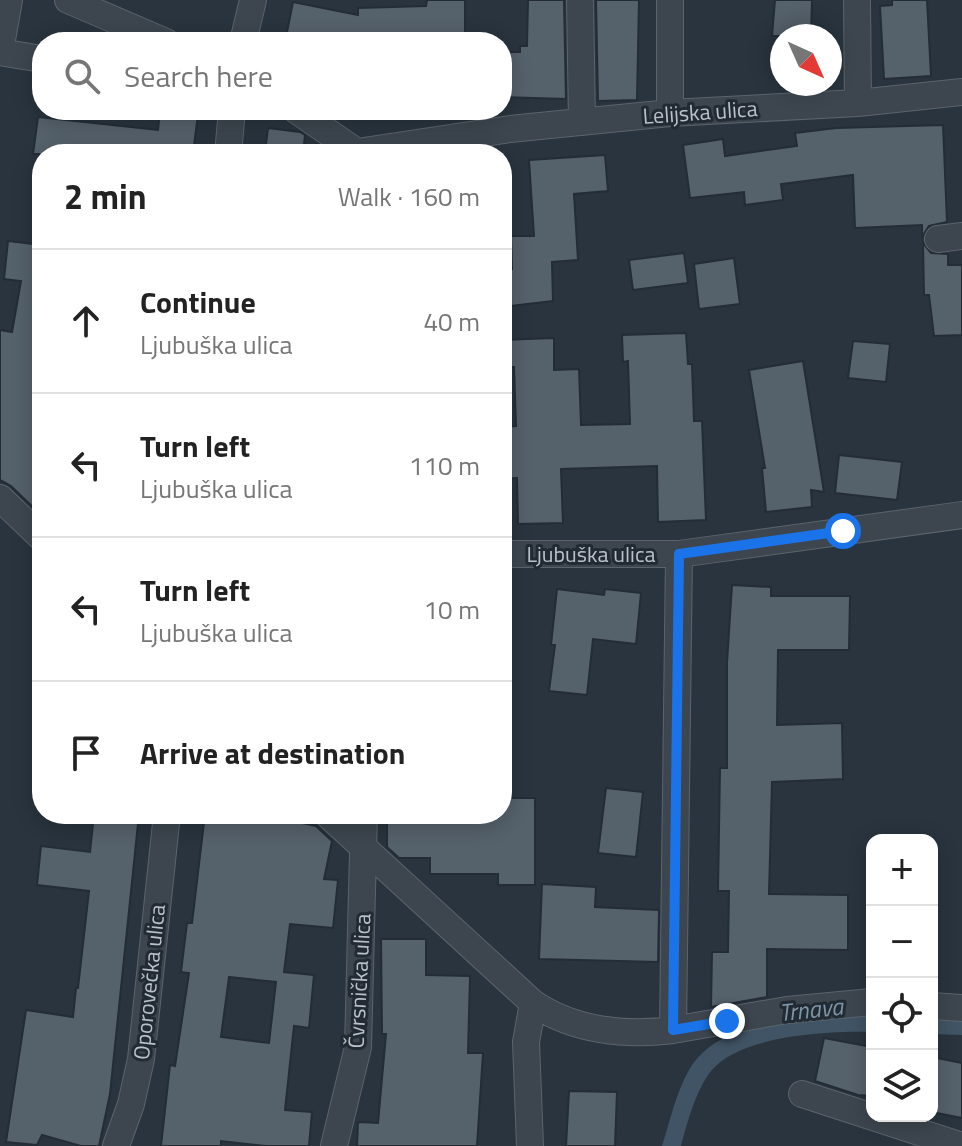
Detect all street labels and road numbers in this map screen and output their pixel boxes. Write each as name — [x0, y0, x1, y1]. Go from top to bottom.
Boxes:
street label: Lelijska ulica — [641, 91, 759, 133]
street label: Ljubuška ulica — [526, 537, 656, 571]
street label: Oporovečka ulica — [124, 903, 174, 1061]
street label: Čvrsnička ulica — [338, 913, 380, 1049]

